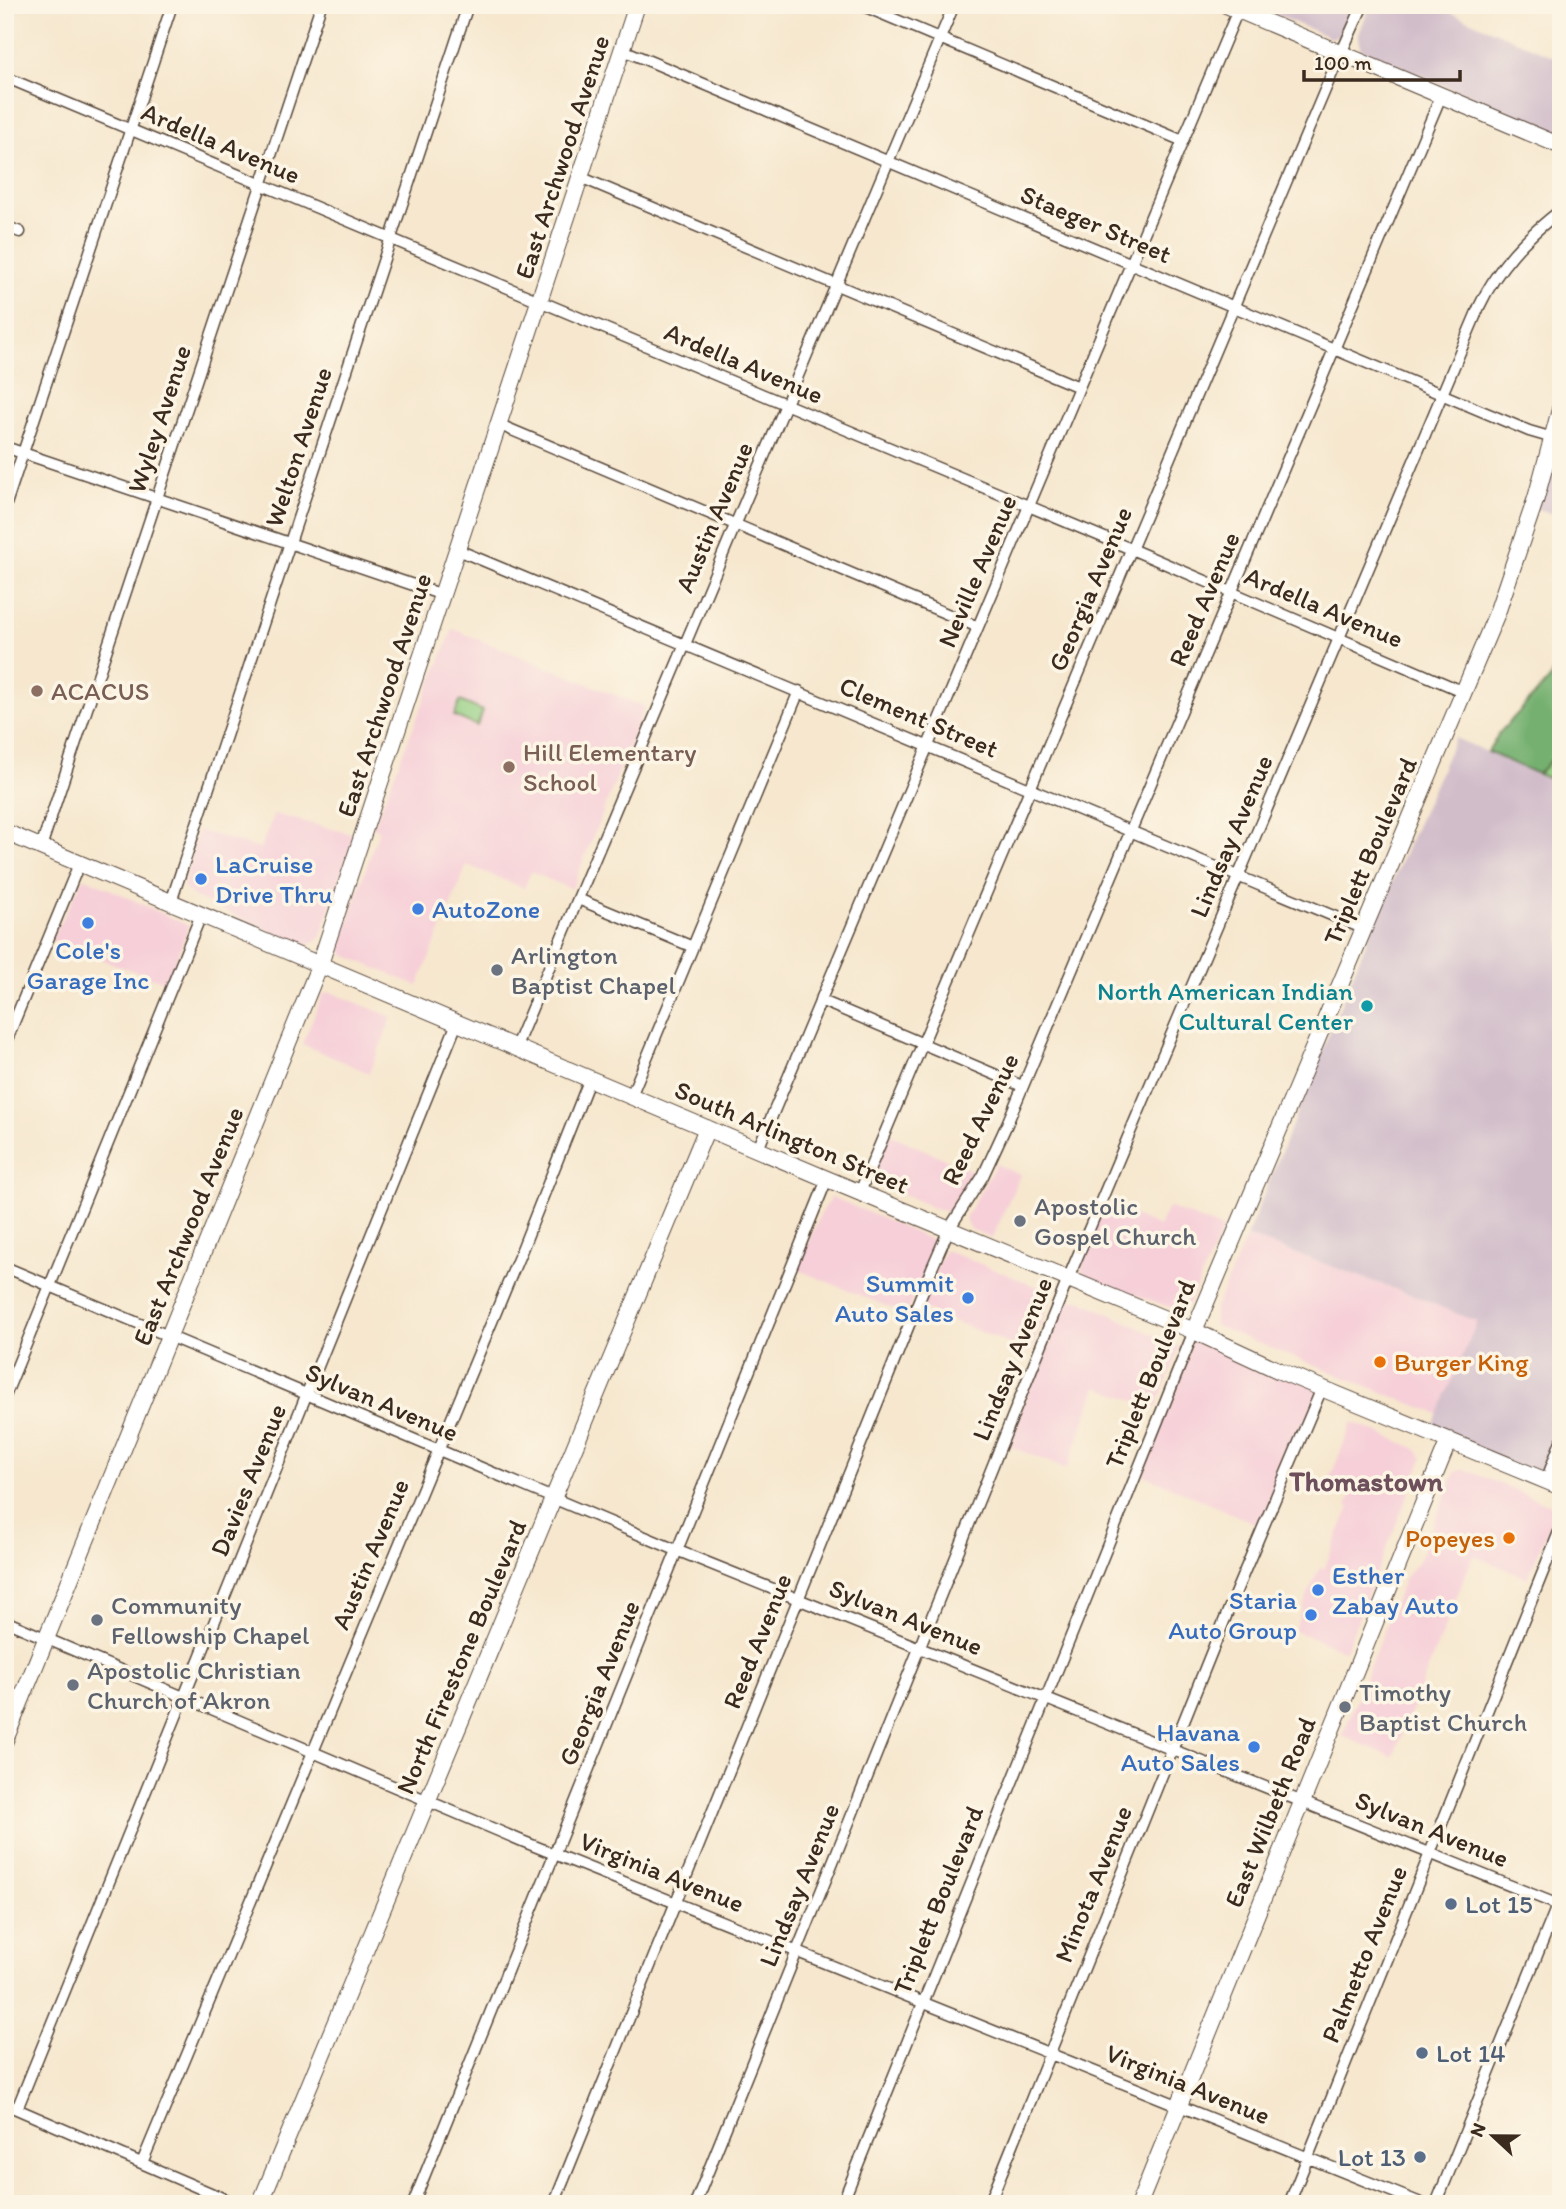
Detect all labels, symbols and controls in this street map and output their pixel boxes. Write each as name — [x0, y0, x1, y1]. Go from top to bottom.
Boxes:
street label: East Archwood Avenue — [507, 31, 617, 283]
scale bar — [1304, 38, 1459, 82]
text: 100 m — [1314, 50, 1372, 75]
street label: Ardella Avenue — [137, 95, 305, 191]
street label: Staeger Street — [1016, 178, 1177, 270]
street label: Ardella Avenue — [660, 315, 828, 411]
street label: Wyley Avenue — [120, 341, 198, 497]
street label: Welton Avenue — [257, 363, 339, 531]
street label: Austin Avenue — [668, 437, 760, 597]
street label: Neville Avenue — [930, 490, 1024, 652]
street label: Georgia Avenue — [1041, 502, 1139, 676]
street label: Reed Avenue — [1161, 527, 1247, 671]
street label: Ardella Avenue — [1240, 559, 1408, 655]
street label: East Archwood Avenue — [329, 569, 439, 821]
street label: Clement Street — [835, 669, 1003, 765]
place label: ACACUS — [51, 675, 149, 707]
marker: ACACUS — [29, 683, 45, 699]
place label: Hill Elementary School — [523, 736, 696, 798]
street label: Lindsay Avenue — [1182, 750, 1280, 922]
street label: Triplett Boulevard — [1316, 752, 1424, 950]
marker: Hill Elementary School — [501, 759, 517, 775]
place label: LaCruise Drive Thru — [215, 848, 333, 910]
marker: LaCruise Drive Thru — [193, 871, 209, 887]
place label: AutoZone — [432, 893, 540, 925]
marker: AutoZone — [410, 901, 426, 917]
marker: Cole's Garage Inc — [80, 915, 96, 931]
place label: Cole's Garage Inc — [27, 934, 149, 996]
place label: Arlington Baptist Chapel — [511, 939, 676, 1001]
marker: Arlington Baptist Chapel — [489, 962, 505, 978]
place label: North American Indian Cultural Center — [1097, 975, 1354, 1037]
marker: North American Indian Cultural Center — [1359, 998, 1375, 1014]
street label: Reed Avenue — [934, 1048, 1026, 1190]
street label: South Arlington Street — [670, 1073, 914, 1201]
street label: East Archwood Avenue — [125, 1102, 251, 1350]
place label: Apostolic Gospel Church — [1034, 1190, 1196, 1252]
marker: Apostolic Gospel Church — [1012, 1213, 1028, 1229]
place label: Summit Auto Sales — [835, 1267, 954, 1329]
street label: Lindsay Avenue — [965, 1273, 1059, 1445]
street label: Triplett Boulevard — [1098, 1274, 1203, 1473]
marker: Summit Auto Sales — [960, 1290, 976, 1306]
place label: Burger King — [1394, 1346, 1529, 1378]
marker: Burger King — [1372, 1354, 1388, 1370]
street label: Sylvan Avenue — [301, 1355, 463, 1449]
street label: Davies Avenue — [203, 1399, 293, 1561]
district label: Thomastown — [1288, 1464, 1443, 1498]
street label: Austin Avenue — [324, 1474, 416, 1634]
street label: North Firestone Boulevard — [389, 1515, 533, 1799]
place label: Popeyes — [1405, 1522, 1495, 1554]
marker: Popeyes — [1501, 1530, 1517, 1546]
place label: Esther Zabay Auto — [1332, 1559, 1459, 1621]
street label: Reed Avenue — [715, 1569, 799, 1713]
street label: Sylvan Avenue — [825, 1572, 987, 1662]
marker: Esther Zabay Auto — [1310, 1582, 1326, 1598]
place label: Staria Auto Group — [1168, 1584, 1298, 1646]
place label: Community Fellowship Chapel — [111, 1589, 309, 1651]
street label: Georgia Avenue — [551, 1596, 647, 1770]
marker: Staria Auto Group — [1303, 1607, 1319, 1623]
marker: Community Fellowship Chapel — [89, 1612, 105, 1628]
place label: Apostolic Christian Church of Akron — [87, 1654, 301, 1716]
place label: Timothy Baptist Church — [1359, 1676, 1527, 1738]
marker: Apostolic Christian Church of Akron — [65, 1677, 81, 1693]
marker: Timothy Baptist Church — [1337, 1699, 1353, 1715]
street label: East Wilbeth Road — [1217, 1711, 1323, 1912]
place label: Havana Auto Sales — [1121, 1716, 1241, 1778]
marker: Havana Auto Sales — [1246, 1739, 1262, 1755]
street label: Sylvan Avenue — [1351, 1784, 1513, 1874]
street label: Lindsay Avenue — [752, 1799, 846, 1971]
street label: Triplett Boulevard — [886, 1800, 991, 1999]
street label: Minota Avenue — [1047, 1801, 1139, 1967]
street label: Virginia Avenue — [575, 1825, 749, 1919]
street label: Palmetto Avenue — [1314, 1861, 1414, 2047]
place label: Lot 15 — [1465, 1888, 1533, 1920]
marker: Lot 15 — [1443, 1896, 1459, 1912]
street label: Virginia Avenue — [1101, 2037, 1275, 2131]
place label: Lot 14 — [1436, 2037, 1506, 2069]
marker: Lot 14 — [1414, 2045, 1430, 2061]
north arrow — [1458, 2100, 1528, 2170]
text: N — [1465, 2120, 1491, 2140]
place label: Lot 13 — [1338, 2141, 1406, 2173]
marker: Lot 13 — [1412, 2149, 1428, 2165]

